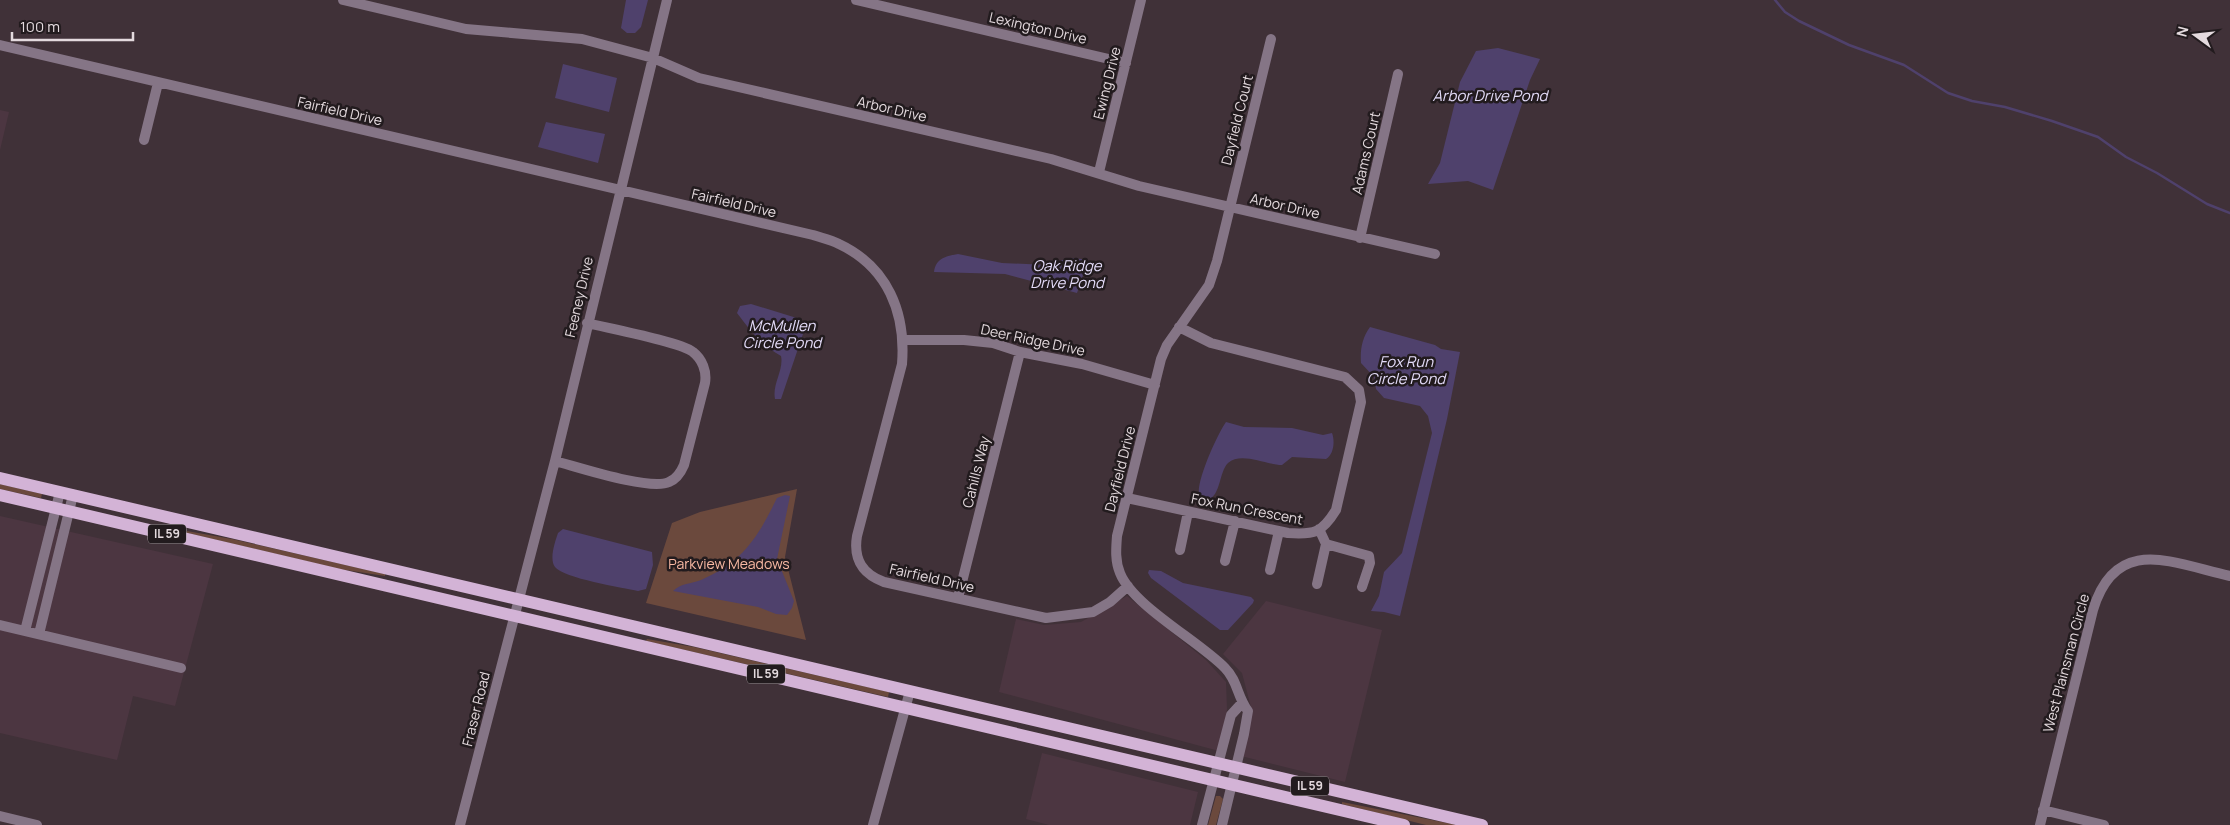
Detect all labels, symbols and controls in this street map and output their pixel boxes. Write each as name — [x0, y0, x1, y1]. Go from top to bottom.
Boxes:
street label: Lexington Drive — [987, 7, 1089, 48]
scale bar — [12, 10, 134, 42]
north arrow — [2170, 10, 2220, 60]
text: 100 m — [20, 16, 60, 37]
text: N — [2171, 24, 2192, 39]
street label: Ewing Drive — [1088, 45, 1125, 121]
street label: Dayfield Court — [1216, 72, 1257, 167]
water label: Arbor Drive Pond — [1433, 85, 1549, 106]
street label: Arbor Drive — [855, 91, 929, 126]
street label: Fairfield Drive — [296, 92, 384, 130]
street label: Adams Court — [1347, 109, 1384, 196]
street label: Fairfield Drive — [690, 184, 778, 222]
street label: Arbor Drive — [1248, 188, 1322, 223]
street label: Feeney Drive — [560, 255, 597, 339]
water label: Oak Ridge Drive Pond — [1030, 255, 1106, 293]
water label: McMullen Circle Pond — [743, 315, 823, 353]
street label: Deer Ridge Drive — [979, 319, 1087, 360]
water label: Fox Run Circle Pond — [1367, 351, 1447, 389]
street label: Dayfield Drive — [1100, 424, 1139, 514]
street label: Cahills Way — [957, 433, 994, 510]
street label: Fox Run Crescent — [1190, 488, 1305, 529]
road number: IL 59 — [148, 524, 186, 544]
park label: Parkview Meadows — [668, 554, 790, 573]
street label: Fairfield Drive — [888, 559, 976, 597]
street label: West Plainsman Circle — [2038, 592, 2093, 734]
road number: IL 59 — [747, 664, 785, 684]
street label: Fraser Road — [457, 670, 494, 748]
road number: IL 59 — [1291, 776, 1329, 796]

